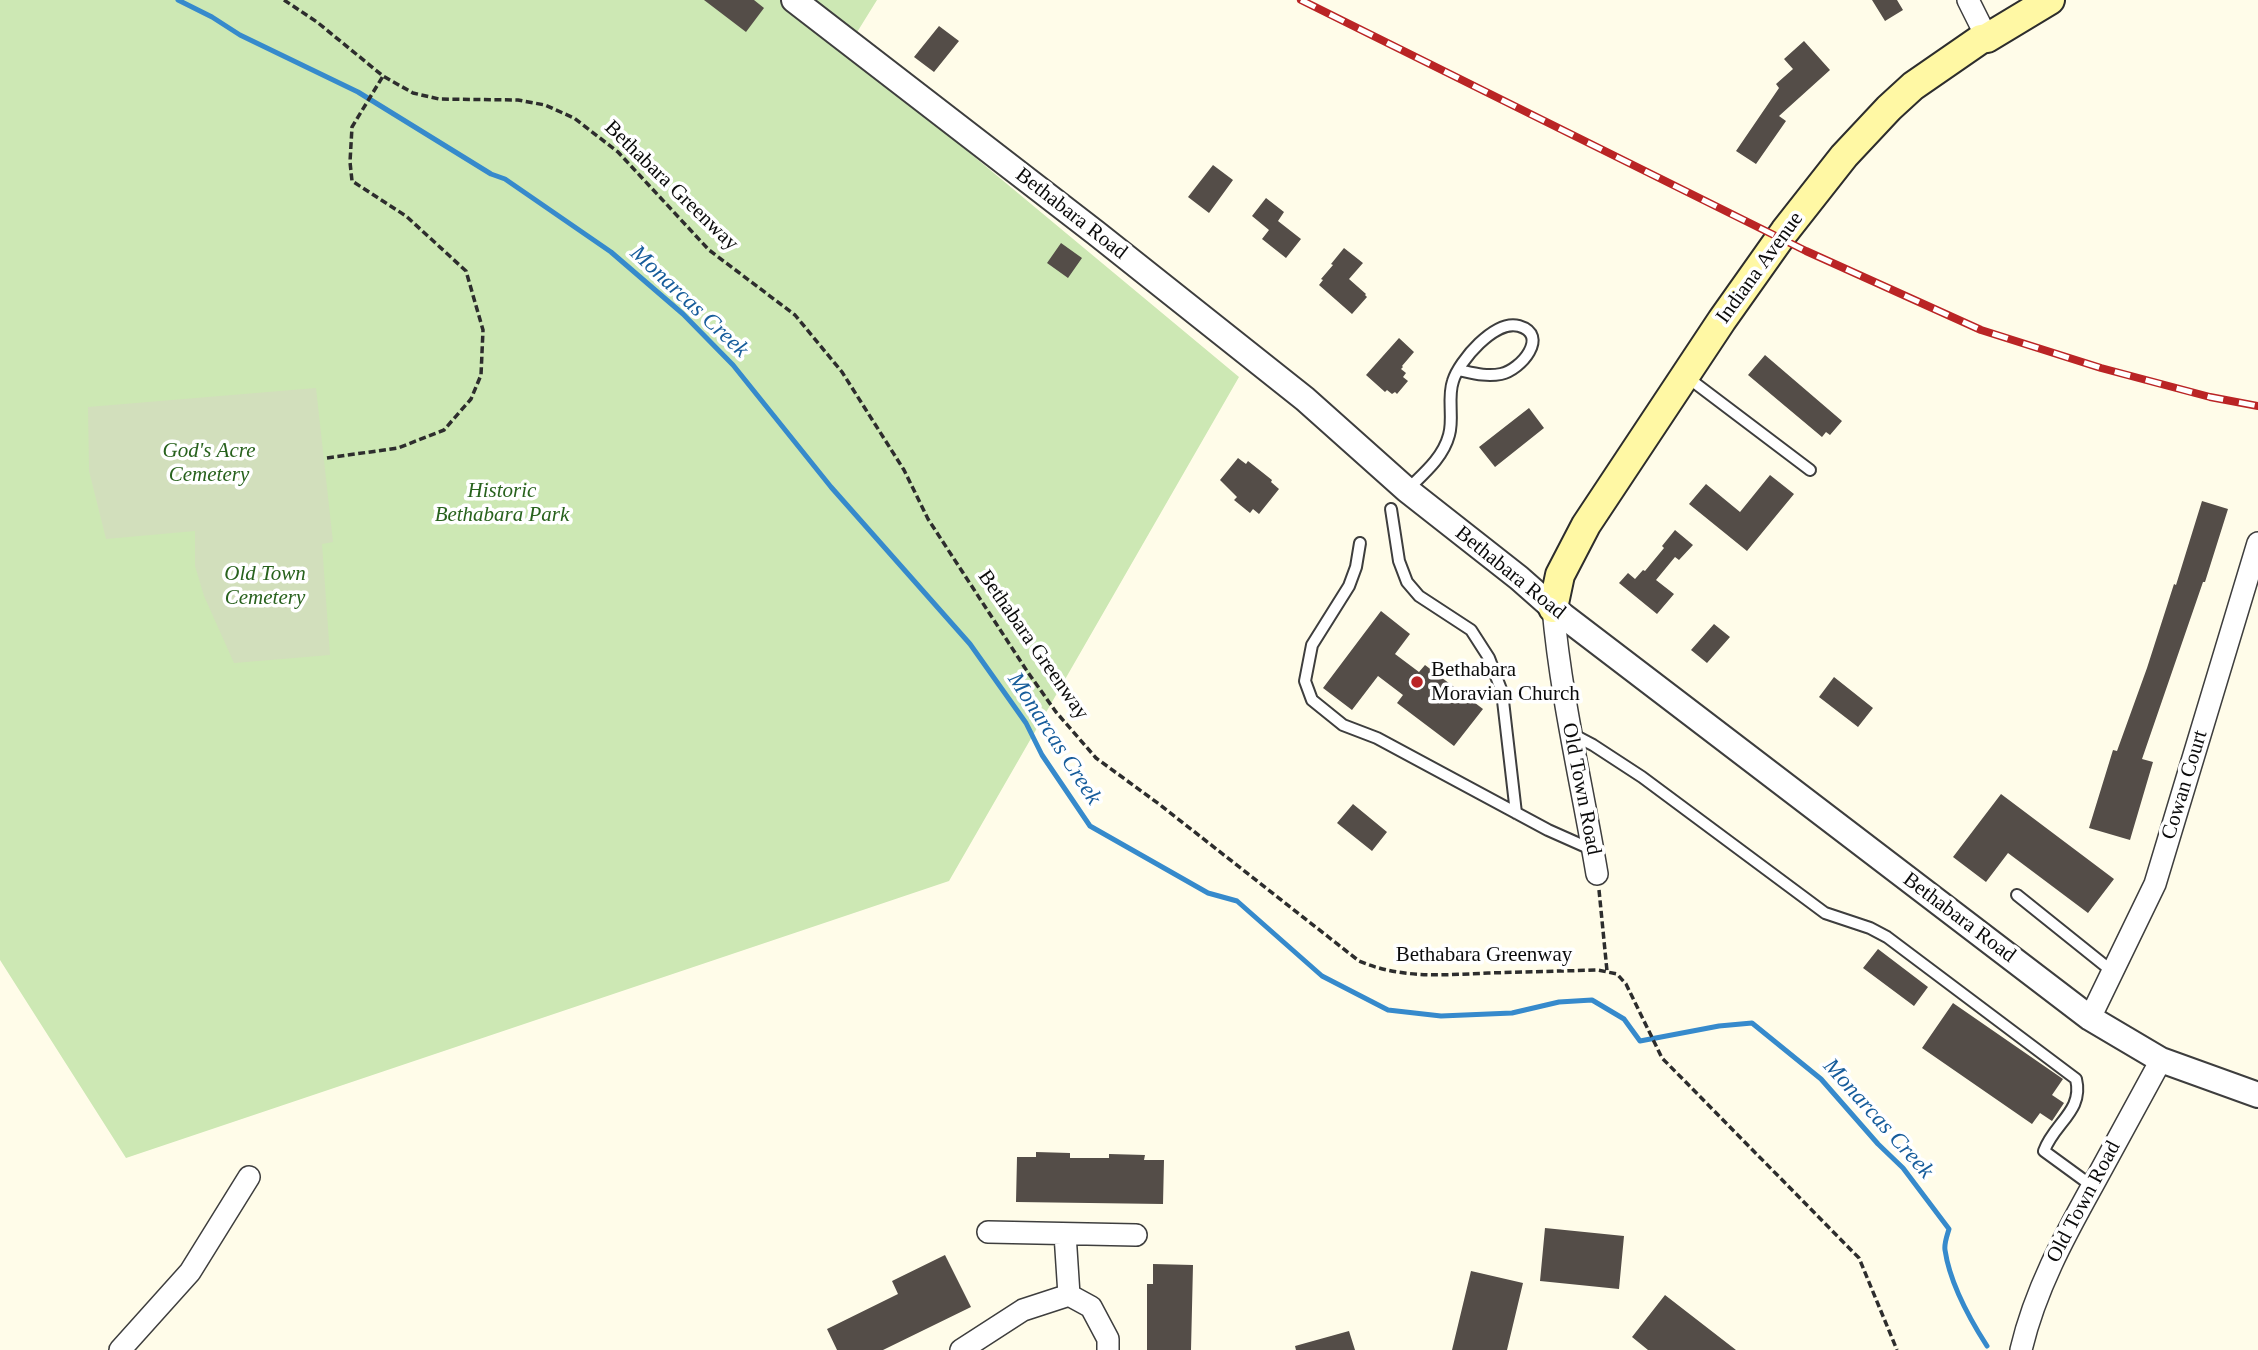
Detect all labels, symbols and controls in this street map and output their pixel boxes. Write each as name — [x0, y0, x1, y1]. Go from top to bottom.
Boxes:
street label: Bethabara Greenway — [599, 116, 743, 256]
street label: Bethabara Road — [1010, 163, 1132, 265]
street label: Indiana Avenue — [1711, 207, 1809, 329]
water label: Monarcas Creek — [624, 240, 754, 364]
park label: God's Acre Cemetery — [163, 438, 255, 488]
park label: Historic Bethabara Park — [435, 478, 569, 528]
street label: Bethabara Road — [1450, 521, 1570, 625]
park label: Old Town Cemetery — [224, 561, 306, 611]
street label: Bethabara Greenway — [972, 565, 1094, 725]
place label: Bethabara Moravian Church — [1431, 657, 1580, 707]
water label: Monarcas Creek — [1001, 668, 1107, 810]
marker: Bethabara Moravian Church — [1409, 674, 1425, 690]
street label: Old Town Road — [1556, 721, 1606, 857]
street label: Cowan Court — [2156, 727, 2214, 843]
street label: Bethabara Road — [1898, 867, 2020, 969]
street label: Bethabara Greenway — [1396, 942, 1572, 968]
water label: Monarcas Creek — [1817, 1053, 1939, 1185]
street label: Old Town Road — [2041, 1137, 2127, 1267]

